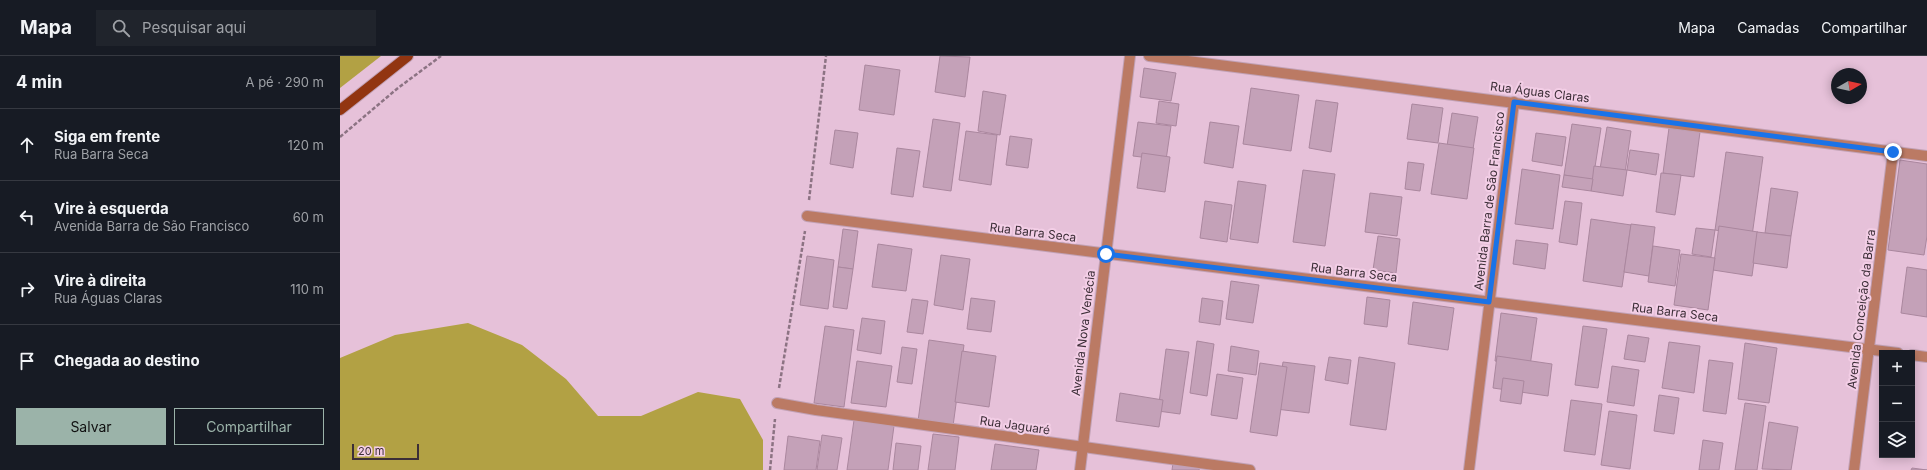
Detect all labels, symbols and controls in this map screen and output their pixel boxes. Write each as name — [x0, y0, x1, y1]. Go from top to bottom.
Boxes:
search box — [96, 10, 376, 46]
text: Mapa — [20, 16, 72, 39]
icon: search — [110, 17, 132, 39]
text: Pesquisar aqui — [142, 18, 246, 37]
text: Mapa — [1678, 19, 1715, 36]
text: Camadas — [1737, 19, 1799, 36]
text: Compartilhar — [1821, 19, 1907, 36]
north arrow — [1831, 68, 1867, 104]
text: 4 min — [16, 72, 62, 92]
text: A pé · 290 m — [246, 74, 324, 90]
street label: Rua Águas Claras — [1489, 78, 1591, 106]
street label: Avenida Barra de São Francisco — [1471, 111, 1507, 291]
text: Siga em frente — [54, 127, 160, 146]
icon: ahead — [16, 134, 38, 156]
text: 120 m — [288, 137, 324, 153]
route end — [1884, 143, 1902, 161]
text: Rua Barra Seca — [54, 146, 149, 162]
text: Vire à esquerda — [54, 199, 169, 218]
icon: left — [16, 206, 38, 228]
text: 60 m — [293, 209, 324, 225]
text: Avenida Barra de São Francisco — [54, 218, 249, 234]
street label: Rua Barra Seca — [989, 219, 1077, 245]
street label: Avenida Conceição da Barra — [1844, 228, 1878, 390]
route start — [1097, 245, 1115, 263]
street label: Rua Barra Seca — [1310, 259, 1398, 285]
street label: Avenida Nova Venécia — [1068, 269, 1098, 397]
text: Vire à direita — [54, 271, 146, 290]
icon: right — [16, 278, 38, 300]
text: 110 m — [290, 281, 324, 297]
text: Rua Águas Claras — [54, 290, 162, 306]
street label: Rua Barra Seca — [1631, 299, 1719, 325]
icon: arrive — [16, 350, 38, 372]
map controls — [1879, 350, 1915, 458]
button: + — [1879, 350, 1915, 386]
text: Chegada ao destino — [54, 351, 200, 370]
button: − — [1879, 386, 1915, 422]
button: Salvar — [16, 408, 166, 445]
button: Compartilhar — [174, 408, 324, 445]
street label: Rua Jaguaré — [979, 413, 1051, 437]
button: layers — [1879, 422, 1915, 458]
scale bar — [352, 442, 419, 461]
text: 20 m — [358, 444, 384, 458]

